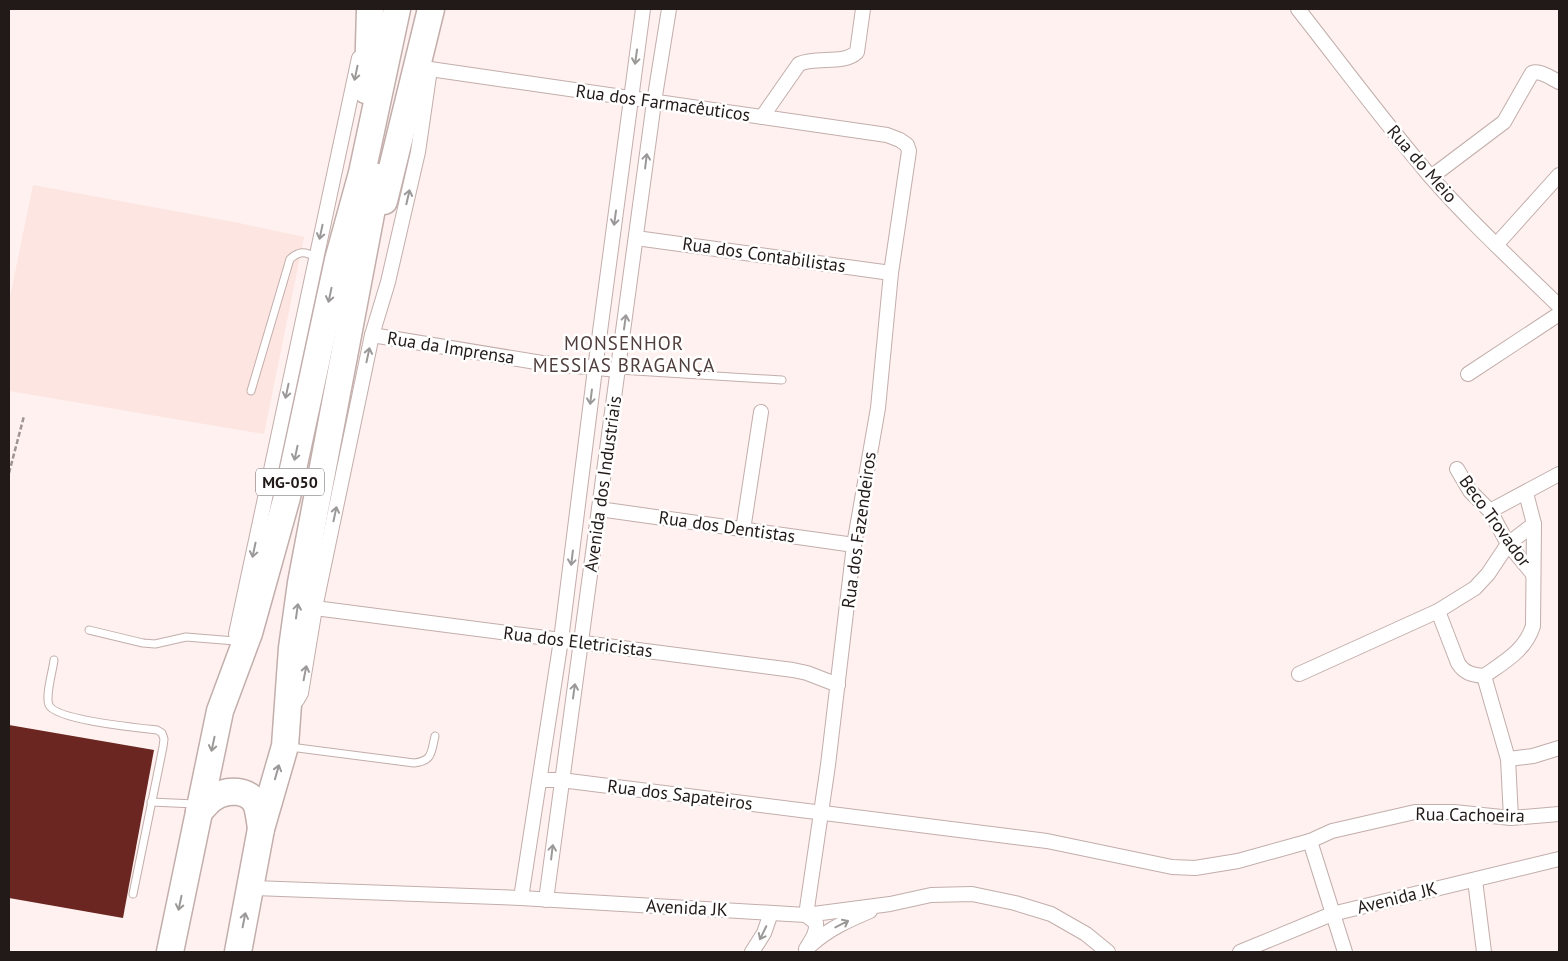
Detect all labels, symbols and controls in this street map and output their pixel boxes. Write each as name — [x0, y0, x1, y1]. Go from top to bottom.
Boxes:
one-way arrow — [631, 49, 641, 65]
one-way arrow — [350, 65, 360, 81]
street label: Rua dos Farmacêuticos — [574, 79, 752, 126]
street label: Rua do Meio — [1382, 120, 1463, 207]
one-way arrow — [641, 153, 651, 169]
one-way arrow — [404, 190, 413, 206]
one-way arrow — [610, 210, 620, 226]
one-way arrow — [316, 224, 325, 240]
street label: Rua dos Contabilistas — [681, 232, 847, 277]
one-way arrow — [325, 286, 334, 302]
one-way arrow — [620, 314, 630, 330]
street label: Rua da Imprensa — [386, 326, 516, 369]
district label: MONSENHOR MESSIAS BRAGANÇA — [533, 331, 715, 377]
one-way arrow — [364, 347, 373, 363]
one-way arrow — [282, 383, 291, 399]
one-way arrow — [586, 388, 596, 404]
street label: Avenida dos Industriais — [579, 394, 626, 574]
one-way arrow — [291, 445, 300, 461]
street label: Rua dos Fazendeiros — [836, 450, 881, 610]
road number: MG-050 — [256, 468, 324, 496]
street label: Beco Trovador — [1454, 470, 1536, 571]
one-way arrow — [330, 506, 340, 522]
street label: Rua dos Dentistas — [657, 506, 797, 547]
one-way arrow — [249, 542, 258, 558]
one-way arrow — [566, 550, 576, 566]
one-way arrow — [292, 604, 302, 620]
street label: Rua dos Eletricistas — [502, 621, 654, 662]
one-way arrow — [300, 666, 310, 682]
one-way arrow — [569, 683, 579, 699]
one-way arrow — [208, 735, 217, 751]
one-way arrow — [273, 765, 283, 781]
street label: Rua dos Sapateiros — [606, 774, 754, 815]
street label: Rua Cachoeira — [1415, 802, 1525, 827]
one-way arrow — [547, 844, 557, 860]
street label: Avenida JK — [1354, 876, 1439, 919]
street label: Avenida JK — [646, 894, 729, 921]
one-way arrow — [175, 895, 184, 911]
one-way arrow — [240, 912, 250, 928]
one-way arrow — [834, 919, 849, 928]
one-way arrow — [758, 925, 767, 940]

